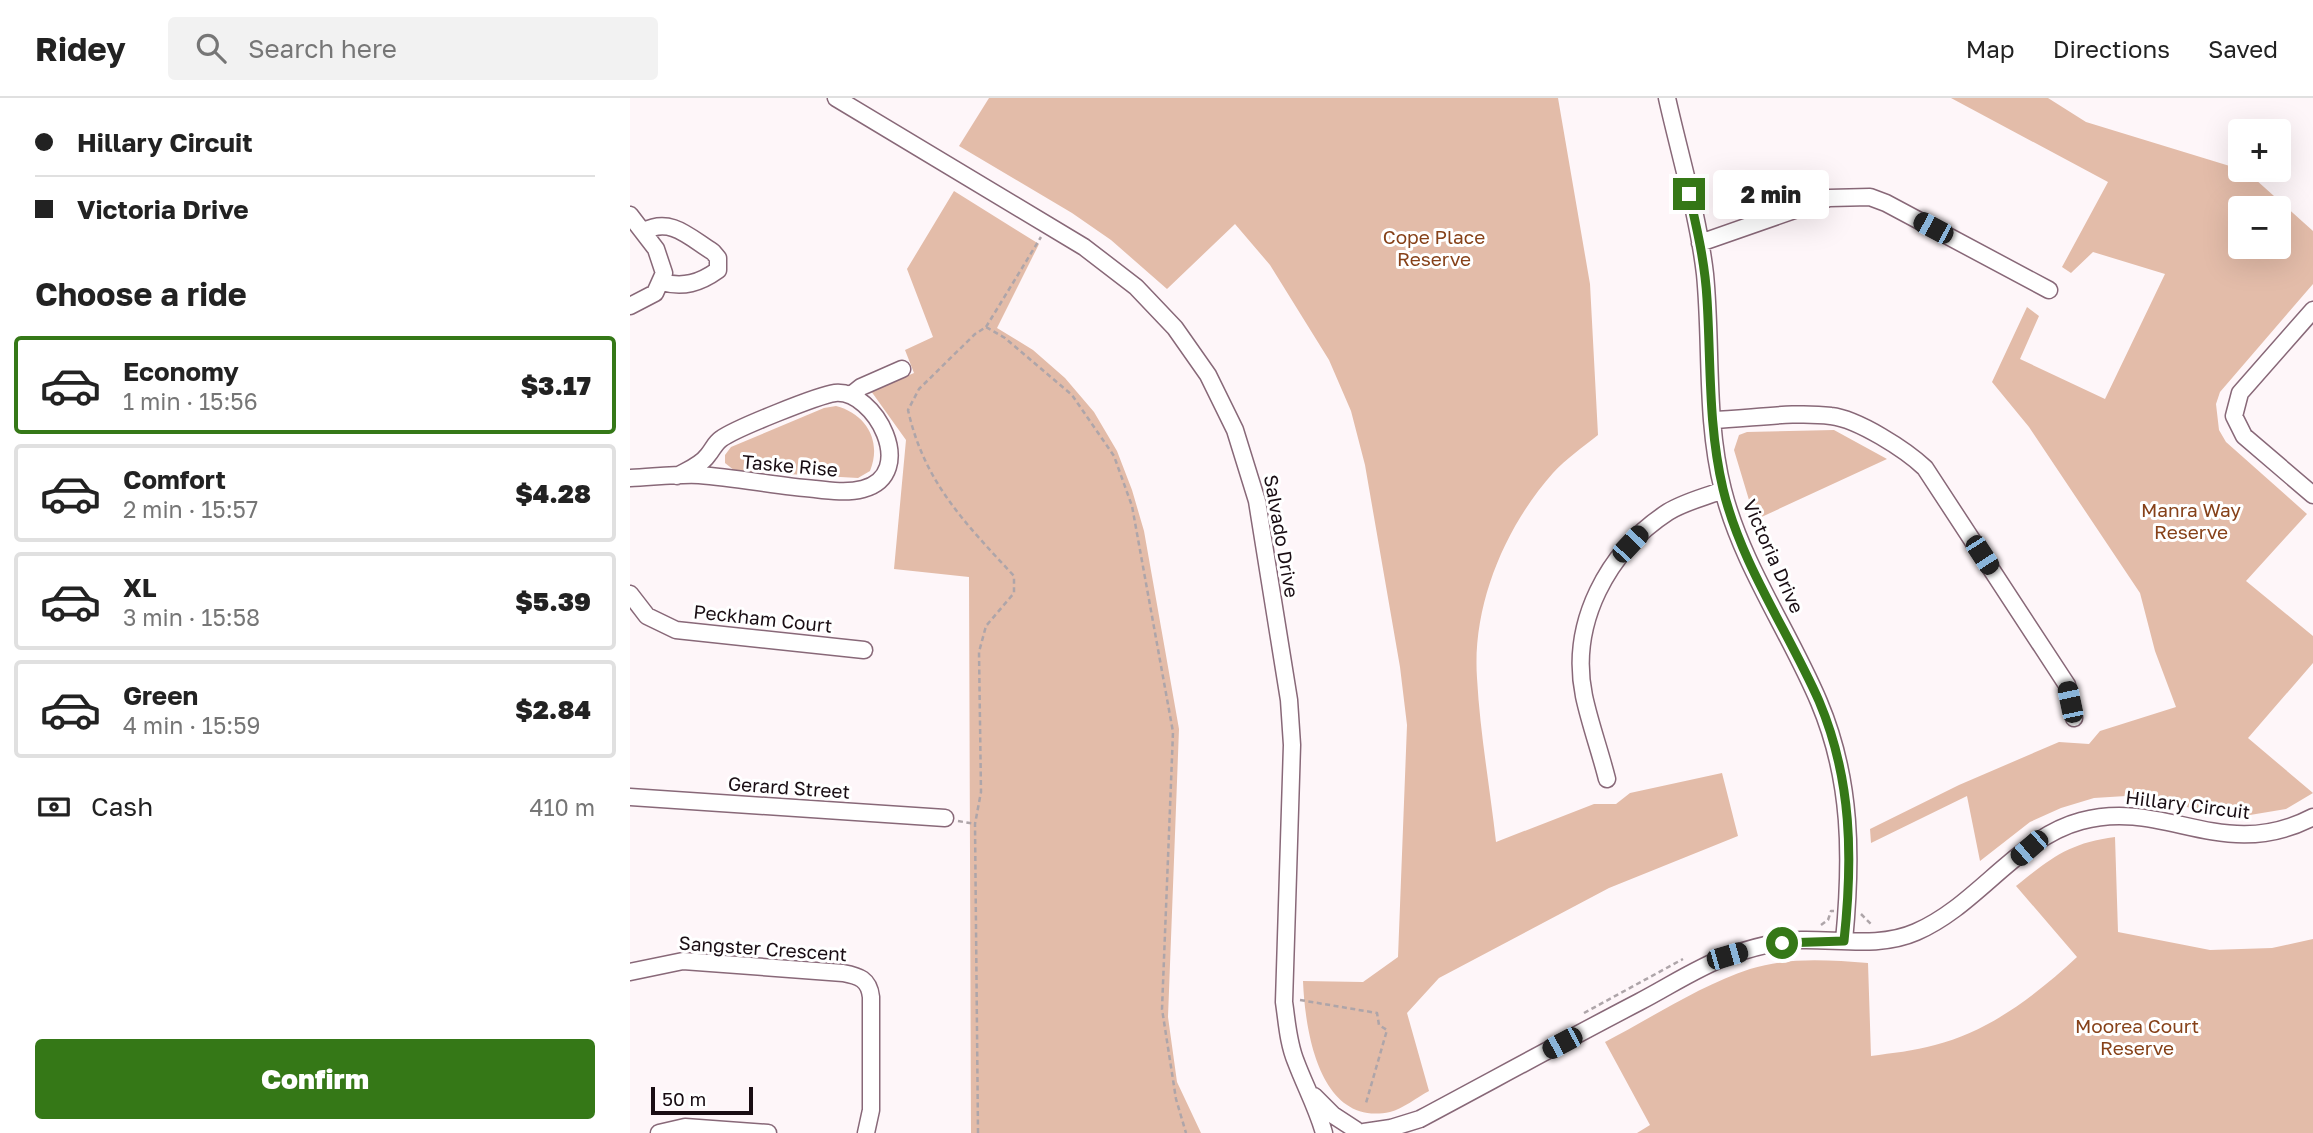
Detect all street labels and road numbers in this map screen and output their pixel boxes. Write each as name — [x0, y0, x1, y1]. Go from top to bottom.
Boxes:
street label: Taske Rise — [741, 449, 839, 481]
street label: Salvado Drive — [1260, 473, 1304, 599]
street label: Victoria Drive — [1739, 495, 1809, 617]
street label: Peckham Court — [692, 599, 834, 637]
street label: Gerard Street — [727, 771, 851, 803]
street label: Hillary Circuit — [2124, 785, 2252, 823]
street label: Sangster Crescent — [678, 931, 848, 965]

